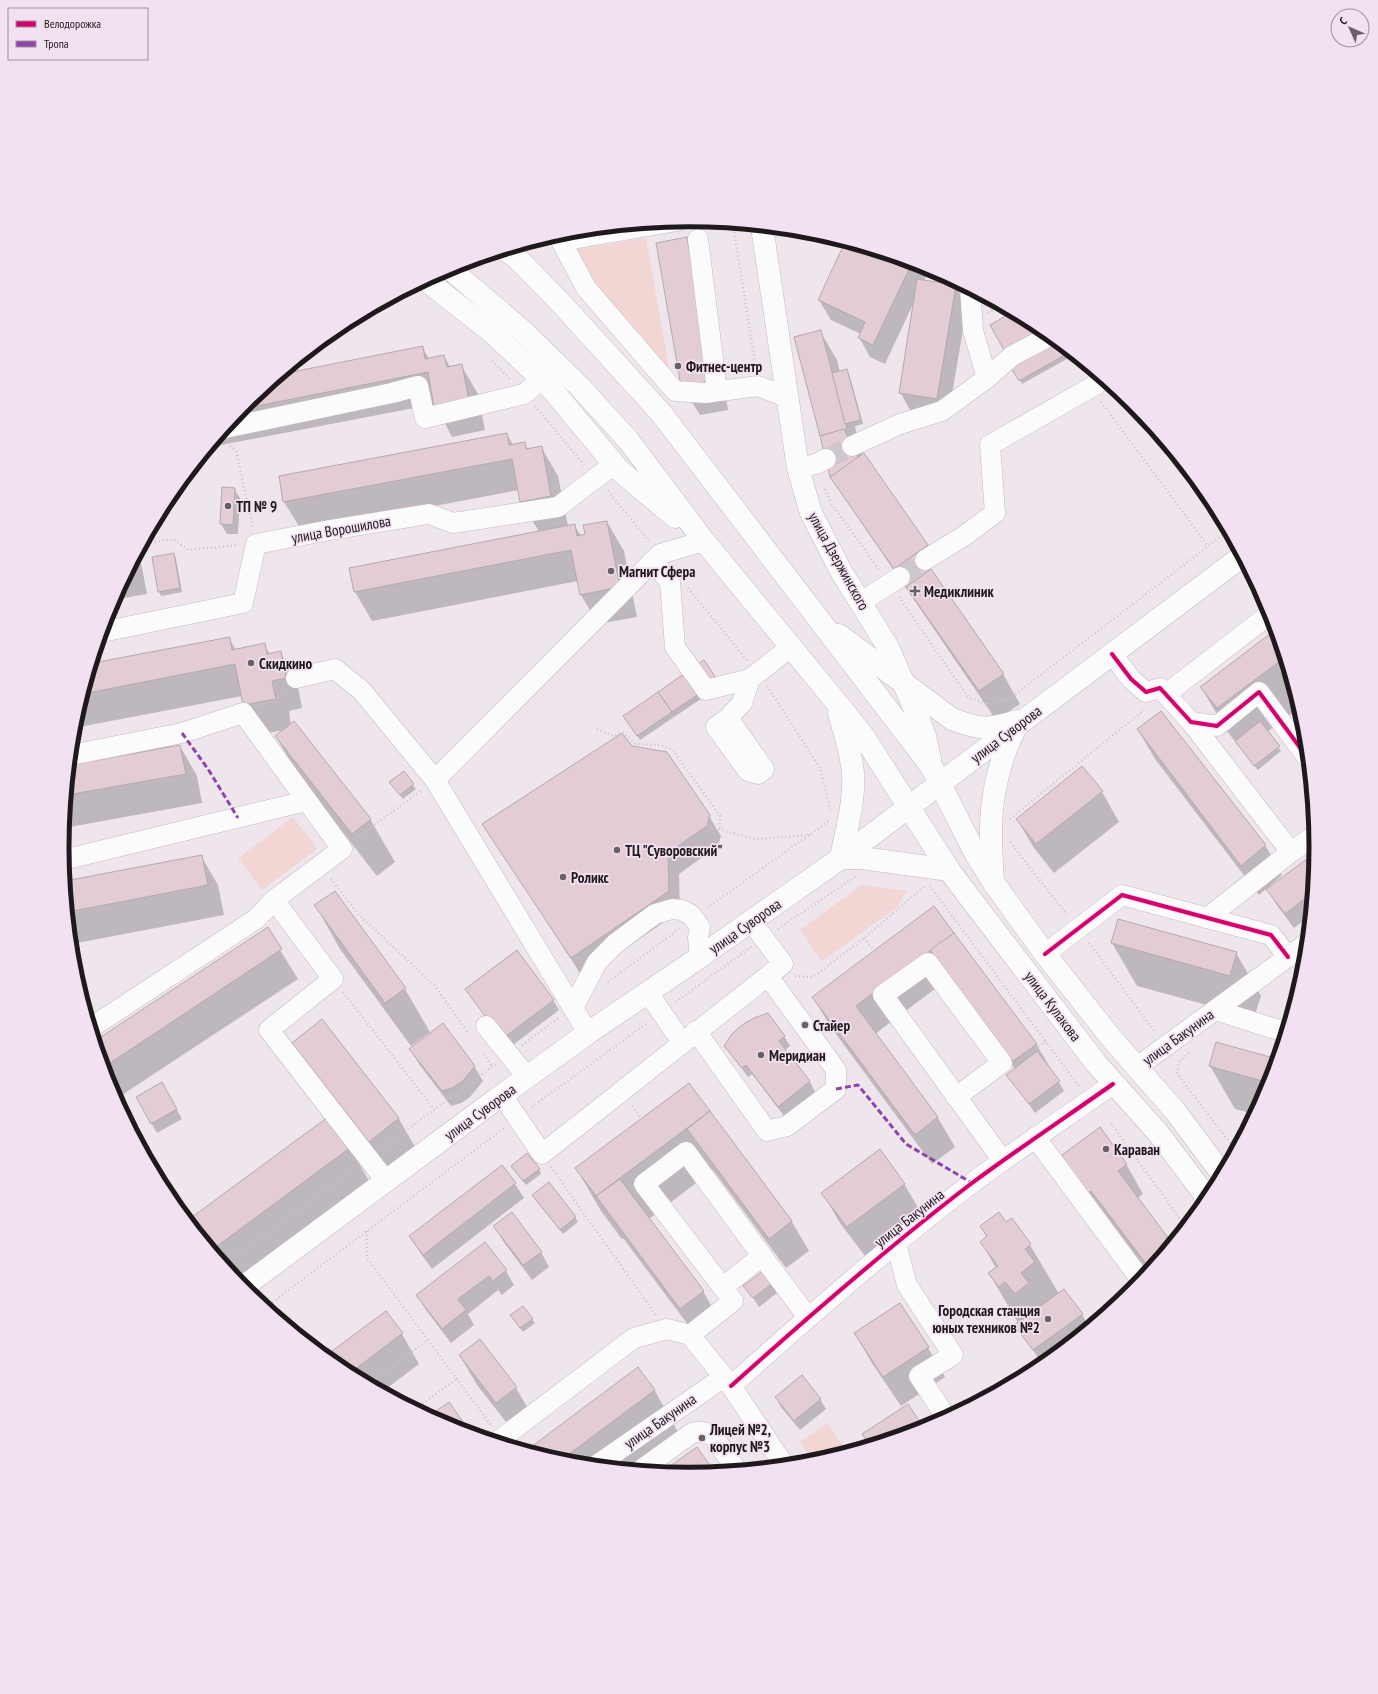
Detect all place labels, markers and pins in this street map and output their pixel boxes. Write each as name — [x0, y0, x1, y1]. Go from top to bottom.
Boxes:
place label: Фитнес-центр — [686, 357, 763, 376]
marker: Фитнес-центр — [673, 361, 683, 371]
place label: ТП № 9 — [236, 497, 277, 516]
marker: ТП № 9 — [223, 501, 233, 511]
place label: Магнит Сфера — [619, 562, 695, 581]
marker: Магнит Сфера — [606, 566, 616, 576]
place label: Медиклиник — [924, 582, 995, 601]
marker: Медиклиник — [909, 585, 921, 597]
place label: Скидкино — [259, 654, 312, 673]
marker: Скидкино — [246, 658, 256, 668]
place label: ТЦ "Суворовский" — [625, 841, 722, 860]
marker: ТЦ "Суворовский" — [612, 845, 622, 855]
place label: Роликс — [571, 868, 610, 887]
marker: Роликс — [558, 872, 568, 882]
place label: Стайер — [813, 1016, 850, 1035]
marker: Стайер — [800, 1020, 810, 1030]
place label: Меридиан — [769, 1046, 826, 1065]
marker: Меридиан — [756, 1050, 766, 1060]
place label: Караван — [1114, 1140, 1160, 1159]
marker: Караван — [1101, 1144, 1111, 1154]
place label: Городская станция юных техников №2 — [933, 1301, 1040, 1337]
marker: Городская станция юных техников №2 — [1043, 1314, 1053, 1324]
place label: Лицей №2, корпус №3 — [709, 1420, 771, 1456]
marker: Лицей №2, корпус №3 — [697, 1433, 707, 1443]

